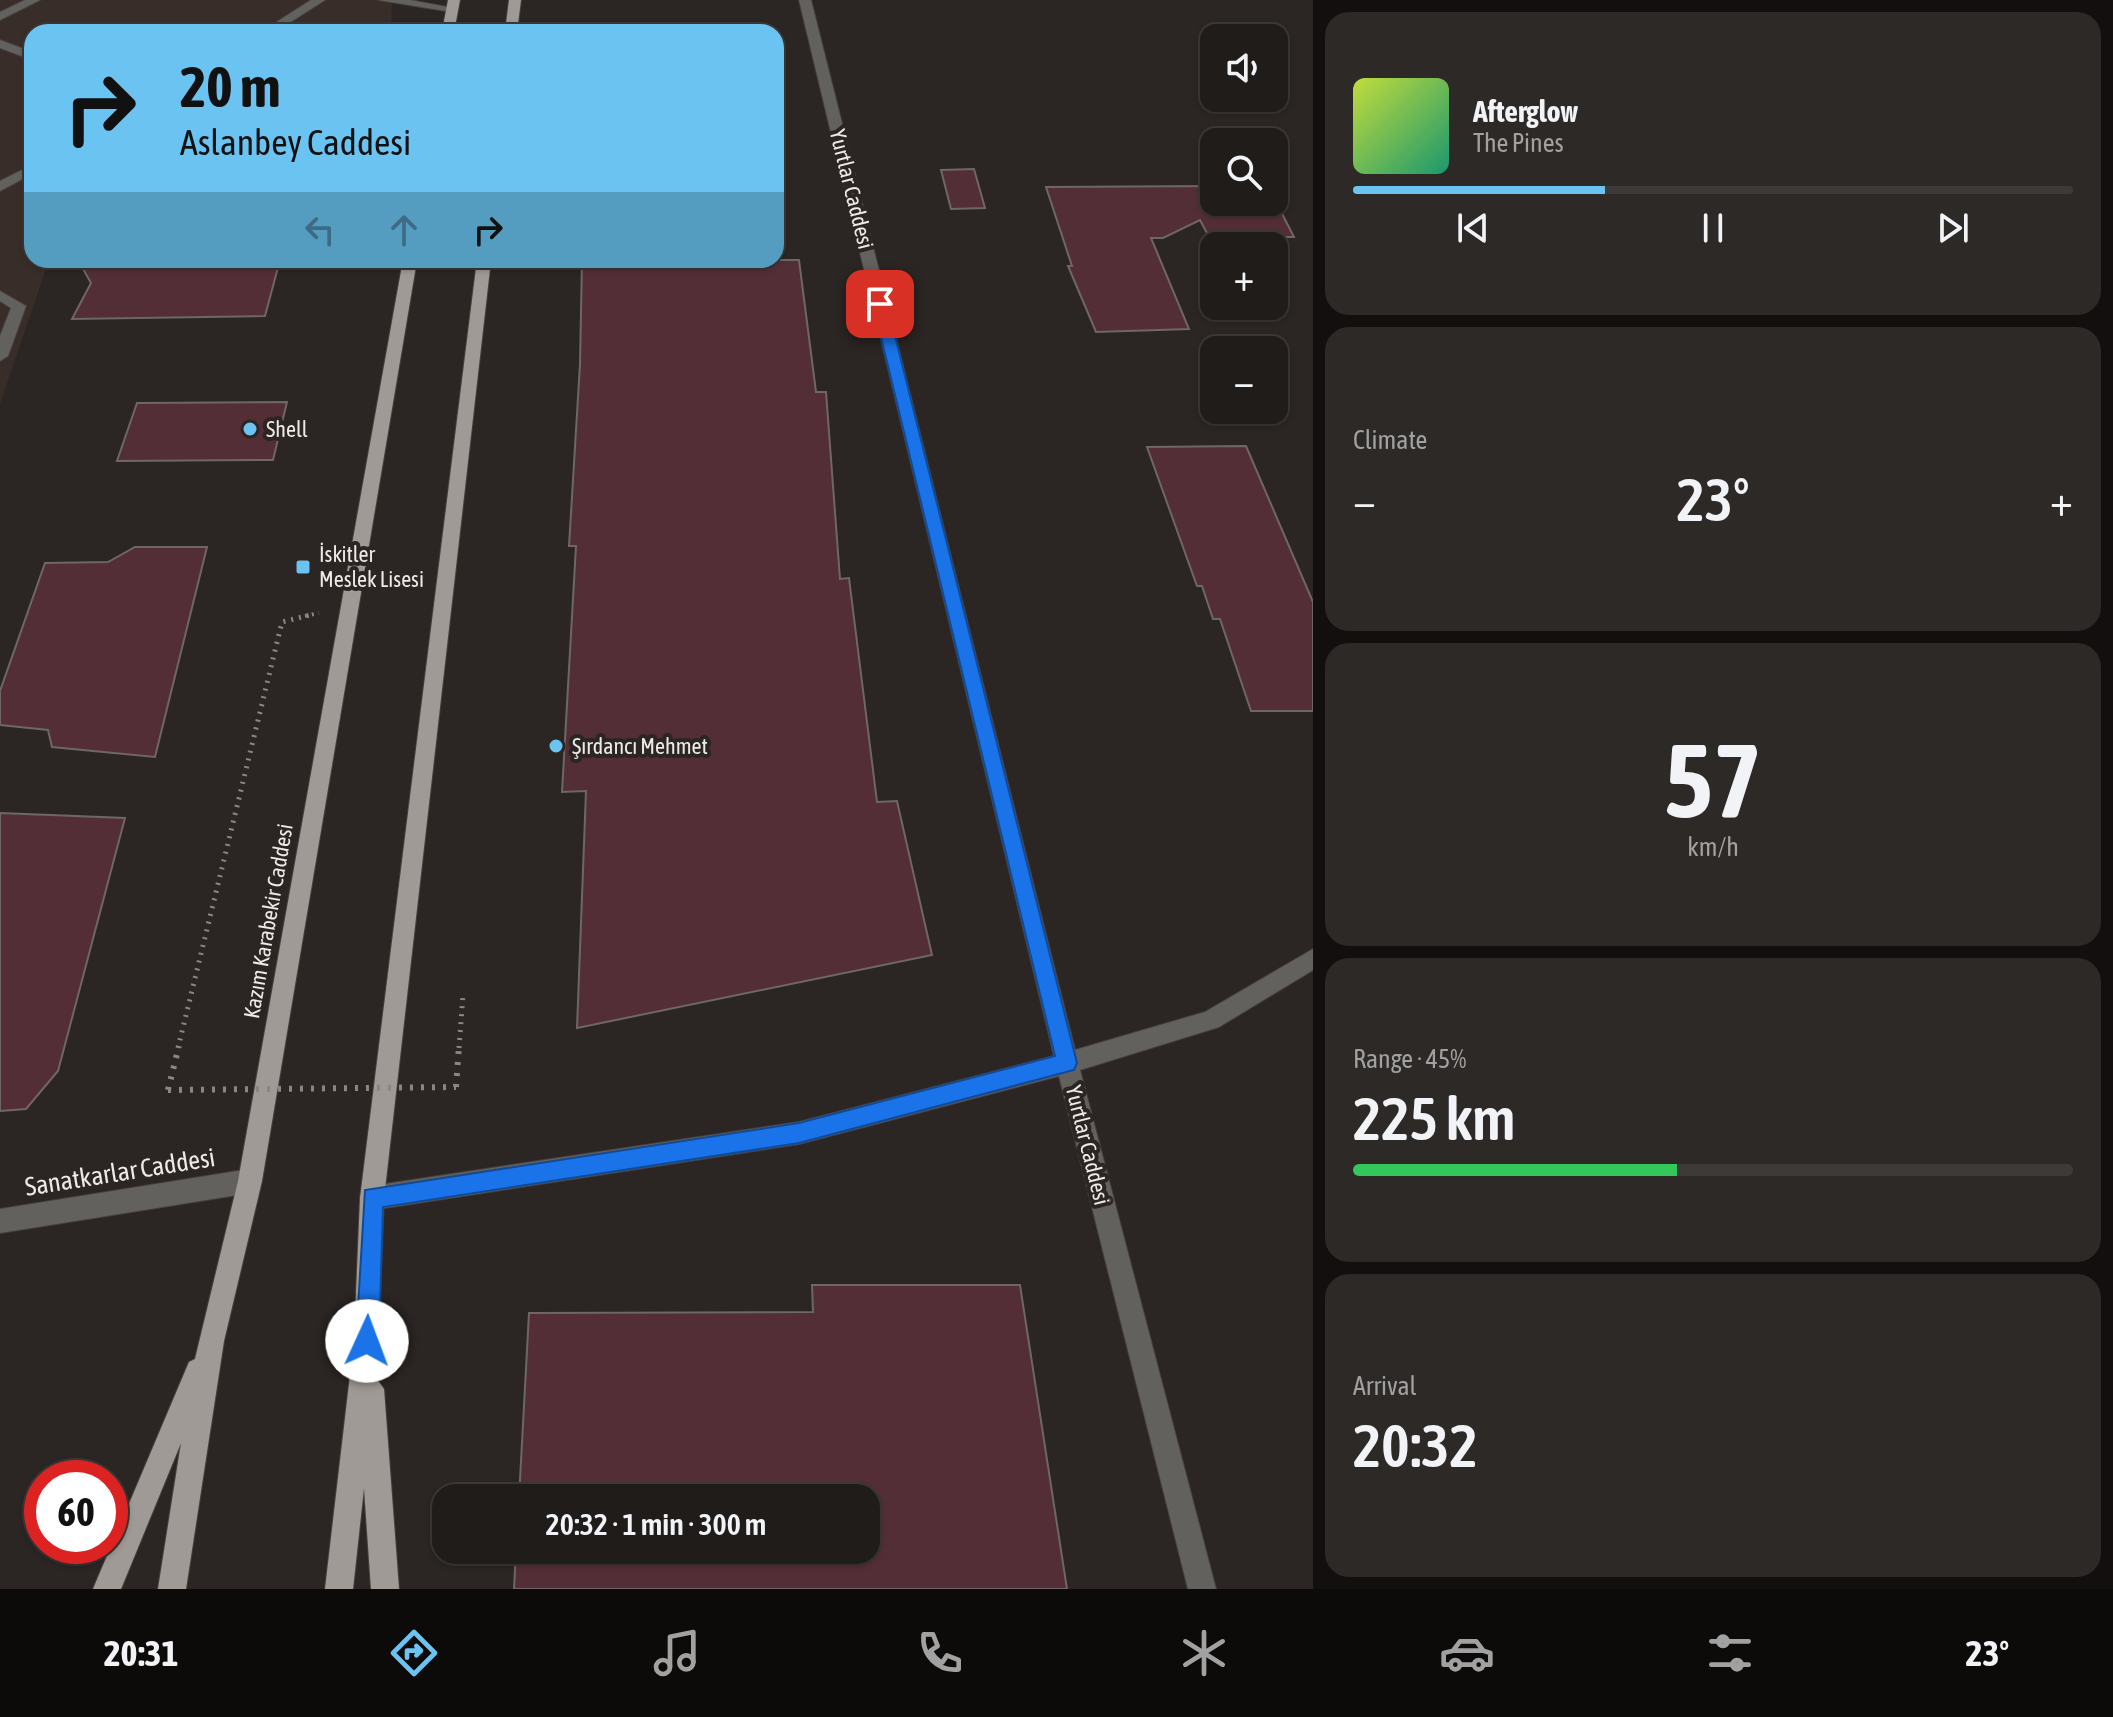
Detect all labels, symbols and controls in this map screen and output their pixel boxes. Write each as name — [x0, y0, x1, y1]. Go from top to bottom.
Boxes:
map controls — [1200, 24, 1288, 424]
button: sound — [1200, 24, 1288, 112]
text: 20 m — [180, 55, 281, 119]
icon: right — [48, 56, 152, 160]
text: Afterglow — [1473, 94, 1578, 128]
text: Aslanbey Caddesi — [180, 121, 411, 163]
street label: Yurtlar Caddesi — [825, 126, 879, 252]
button: search — [1200, 128, 1288, 216]
text: The Pines — [1473, 128, 1564, 158]
icon: previous — [1451, 206, 1495, 250]
icon: pause — [1691, 206, 1735, 250]
icon: next — [1931, 206, 1975, 250]
icon: left — [298, 208, 342, 252]
icon: ahead — [382, 208, 426, 252]
icon: right — [466, 208, 510, 252]
button: + — [1200, 232, 1288, 320]
pin — [846, 270, 914, 338]
icon: arrive — [858, 282, 902, 326]
button: − — [1200, 336, 1288, 424]
place label: Shell — [266, 416, 308, 442]
marker: Shell — [241, 420, 259, 438]
text: Climate — [1353, 425, 1427, 455]
text: 23° — [1677, 465, 1749, 534]
text: − — [1353, 475, 1376, 525]
text: + — [2050, 475, 2073, 525]
place label: İskitler Meslek Lisesi — [319, 541, 424, 592]
marker: İskitler Meslek Lisesi — [294, 558, 312, 576]
text: 57 — [1664, 720, 1762, 839]
place label: Şırdancı Mehmet — [572, 733, 708, 759]
marker: Şırdancı Mehmet — [547, 737, 565, 755]
street label: Kazım Karabekir Caddesi — [238, 822, 298, 1020]
text: km/h — [1687, 832, 1739, 862]
text: Range · 45% — [1353, 1044, 1466, 1074]
street label: Yurtlar Caddesi — [1061, 1082, 1115, 1208]
text: 225 km — [1353, 1084, 1515, 1153]
street label: Sanatkarlar Caddesi — [23, 1142, 217, 1202]
position arrow — [325, 1299, 409, 1383]
text: Arrival — [1353, 1371, 1417, 1401]
text: 20:32 — [1353, 1411, 1478, 1480]
speed limit sign: 60 — [24, 1460, 128, 1564]
text: 20:32 · 1 min · 300 m — [546, 1507, 766, 1541]
icon: directions — [386, 1625, 442, 1681]
icon: music — [649, 1625, 705, 1681]
icon: phone — [912, 1625, 968, 1681]
icon: climate — [1176, 1625, 1232, 1681]
icon: car — [1439, 1625, 1495, 1681]
icon: filters — [1702, 1625, 1758, 1681]
text: 20:31 — [104, 1632, 178, 1674]
text: 23° — [1966, 1632, 2009, 1674]

